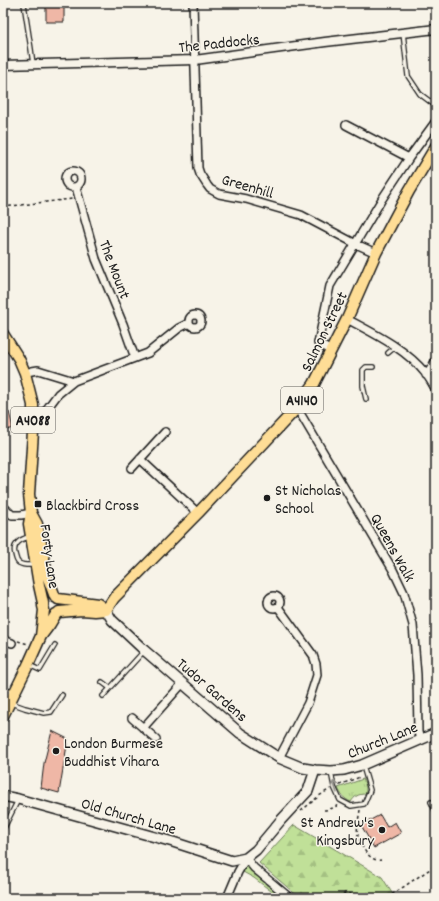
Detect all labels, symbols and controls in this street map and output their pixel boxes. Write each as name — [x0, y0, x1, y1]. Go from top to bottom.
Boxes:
street label: The Paddocks — [178, 29, 261, 60]
street label: Greenhill — [218, 169, 276, 206]
street label: The Mount — [92, 237, 135, 303]
street label: Salmon Street — [296, 288, 355, 376]
road number: A4140 — [281, 387, 323, 413]
road number: A4088 — [11, 407, 55, 433]
place label: St Nicholas School — [275, 480, 342, 521]
marker: St Nicholas School — [262, 493, 272, 503]
place label: Blackbird Cross — [46, 495, 140, 518]
marker: Blackbird Cross — [33, 499, 43, 509]
street label: Queens Walk — [364, 510, 420, 587]
street label: Forty Lane — [33, 523, 64, 590]
street label: Tudor Gardens — [171, 653, 252, 729]
street label: Church Lane — [344, 717, 422, 766]
place label: London Burmese Buddhist Vihara — [64, 733, 163, 774]
marker: London Burmese Buddhist Vihara — [51, 746, 61, 756]
one-way arrow — [331, 781, 338, 794]
street label: Old Church Lane — [78, 793, 179, 842]
place label: St Andrew's Kingsbury — [301, 812, 375, 853]
marker: St Andrew's Kingsbury — [377, 825, 387, 835]

